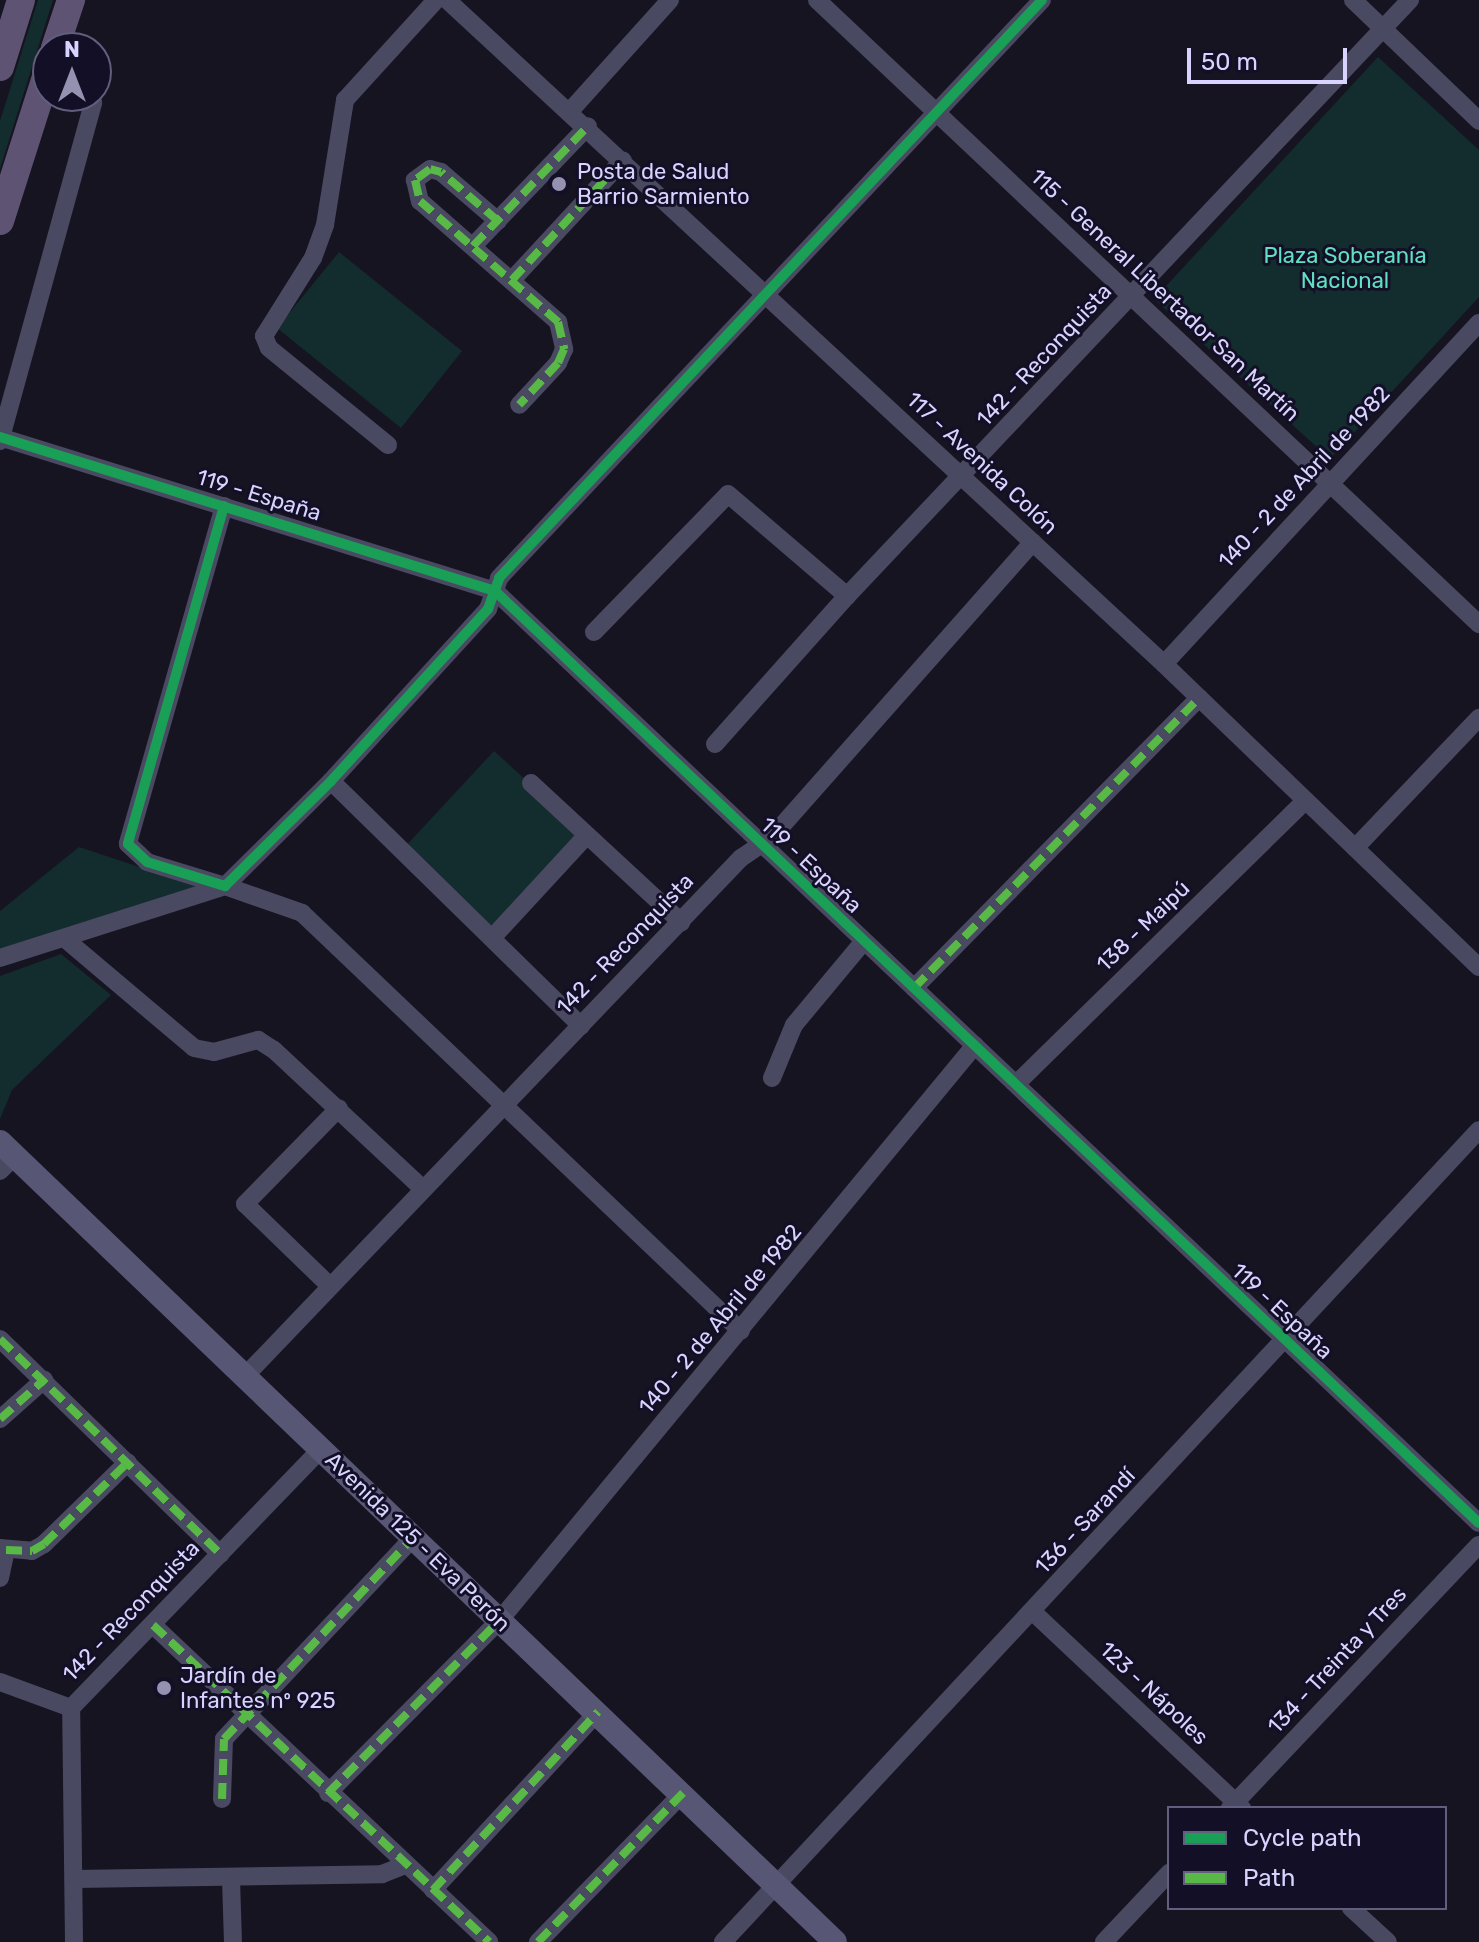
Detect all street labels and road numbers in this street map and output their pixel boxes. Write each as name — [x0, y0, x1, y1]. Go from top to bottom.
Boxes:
street label: 115 - General Libertador San Martín — [1025, 163, 1305, 427]
street label: 142 - Reconquista — [971, 278, 1117, 432]
street label: 140 - 2 de Abril de 1982 — [1213, 380, 1395, 574]
street label: 117 - Avenida Colón — [901, 386, 1063, 540]
street label: 119 - España — [194, 464, 324, 526]
street label: 119 - España — [755, 811, 867, 919]
street label: 142 - Reconquista — [551, 868, 699, 1020]
street label: 138 - Maipú — [1091, 875, 1195, 977]
street label: 140 - 2 de Abril de 1982 — [633, 1219, 807, 1419]
street label: 119 - España — [1226, 1257, 1338, 1365]
street label: Avenida 125 - Eva Perón — [320, 1447, 516, 1637]
street label: 136 - Sarandí — [1029, 1463, 1141, 1579]
street label: 142 - Reconquista — [57, 1535, 205, 1687]
street label: 134 - Treinta y Tres — [1261, 1580, 1413, 1740]
street label: 123 - Nápoles — [1094, 1636, 1214, 1750]

